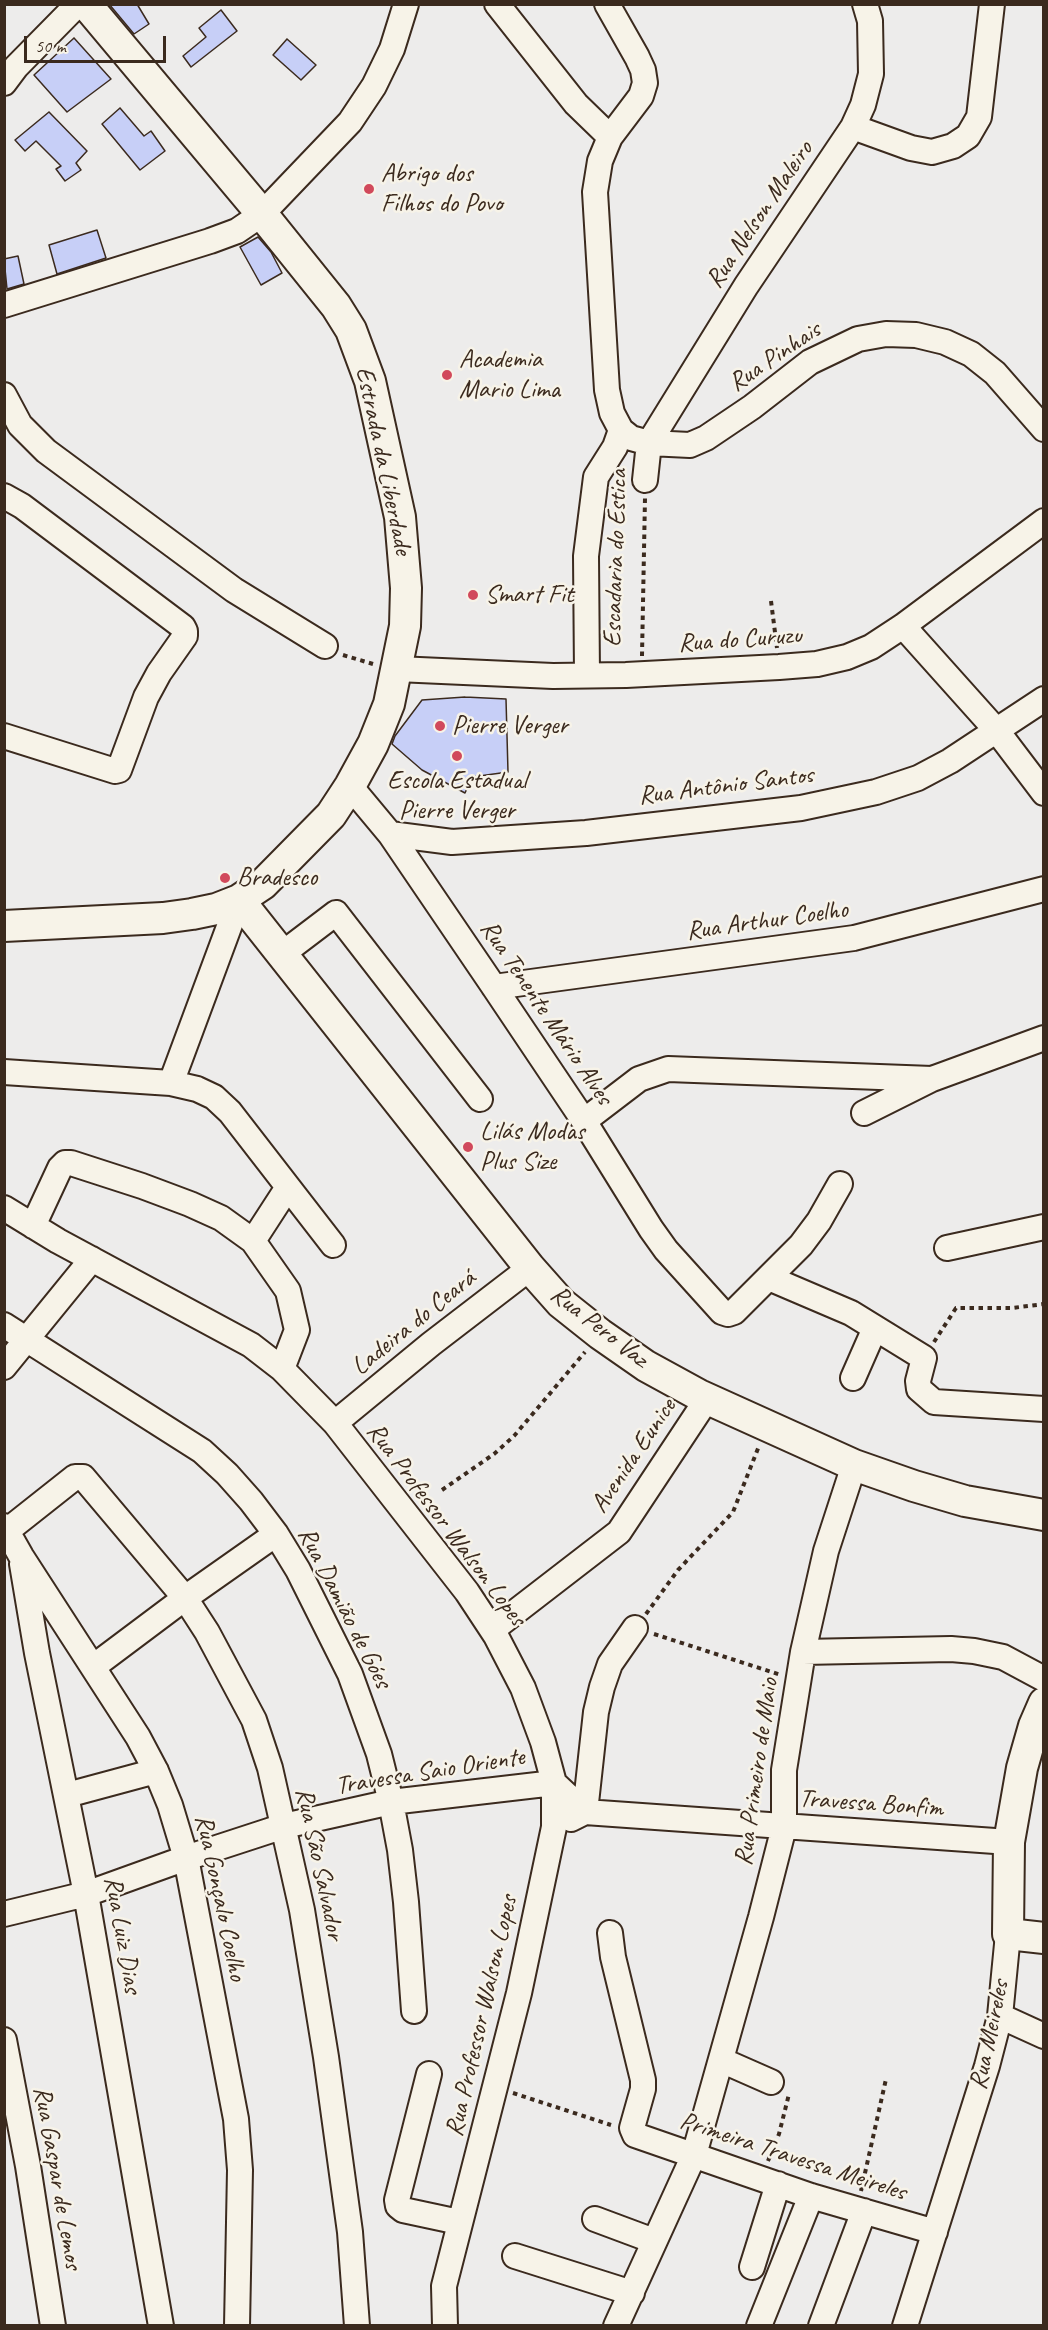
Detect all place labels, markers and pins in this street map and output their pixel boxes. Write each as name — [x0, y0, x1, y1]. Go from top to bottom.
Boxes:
place label: Abrigo dos Filhos do Povo — [381, 158, 503, 219]
marker: Abrigo dos Filhos do Povo — [362, 182, 376, 196]
place label: Academia Mario Lima — [459, 344, 560, 406]
marker: Academia Mario Lima — [440, 368, 454, 382]
place label: Smart Fit — [485, 579, 573, 611]
marker: Smart Fit — [466, 588, 480, 602]
place label: Pierre Verger — [452, 710, 568, 742]
marker: Pierre Verger — [433, 719, 447, 733]
marker: Escola Estadual Pierre Verger — [450, 749, 464, 763]
place label: Escola Estadual Pierre Verger — [387, 765, 527, 826]
place label: Bradesco — [237, 862, 317, 894]
marker: Bradesco — [218, 871, 232, 885]
place label: Lilás Modas Plus Size — [480, 1116, 585, 1178]
marker: Lilás Modas Plus Size — [461, 1140, 475, 1154]

